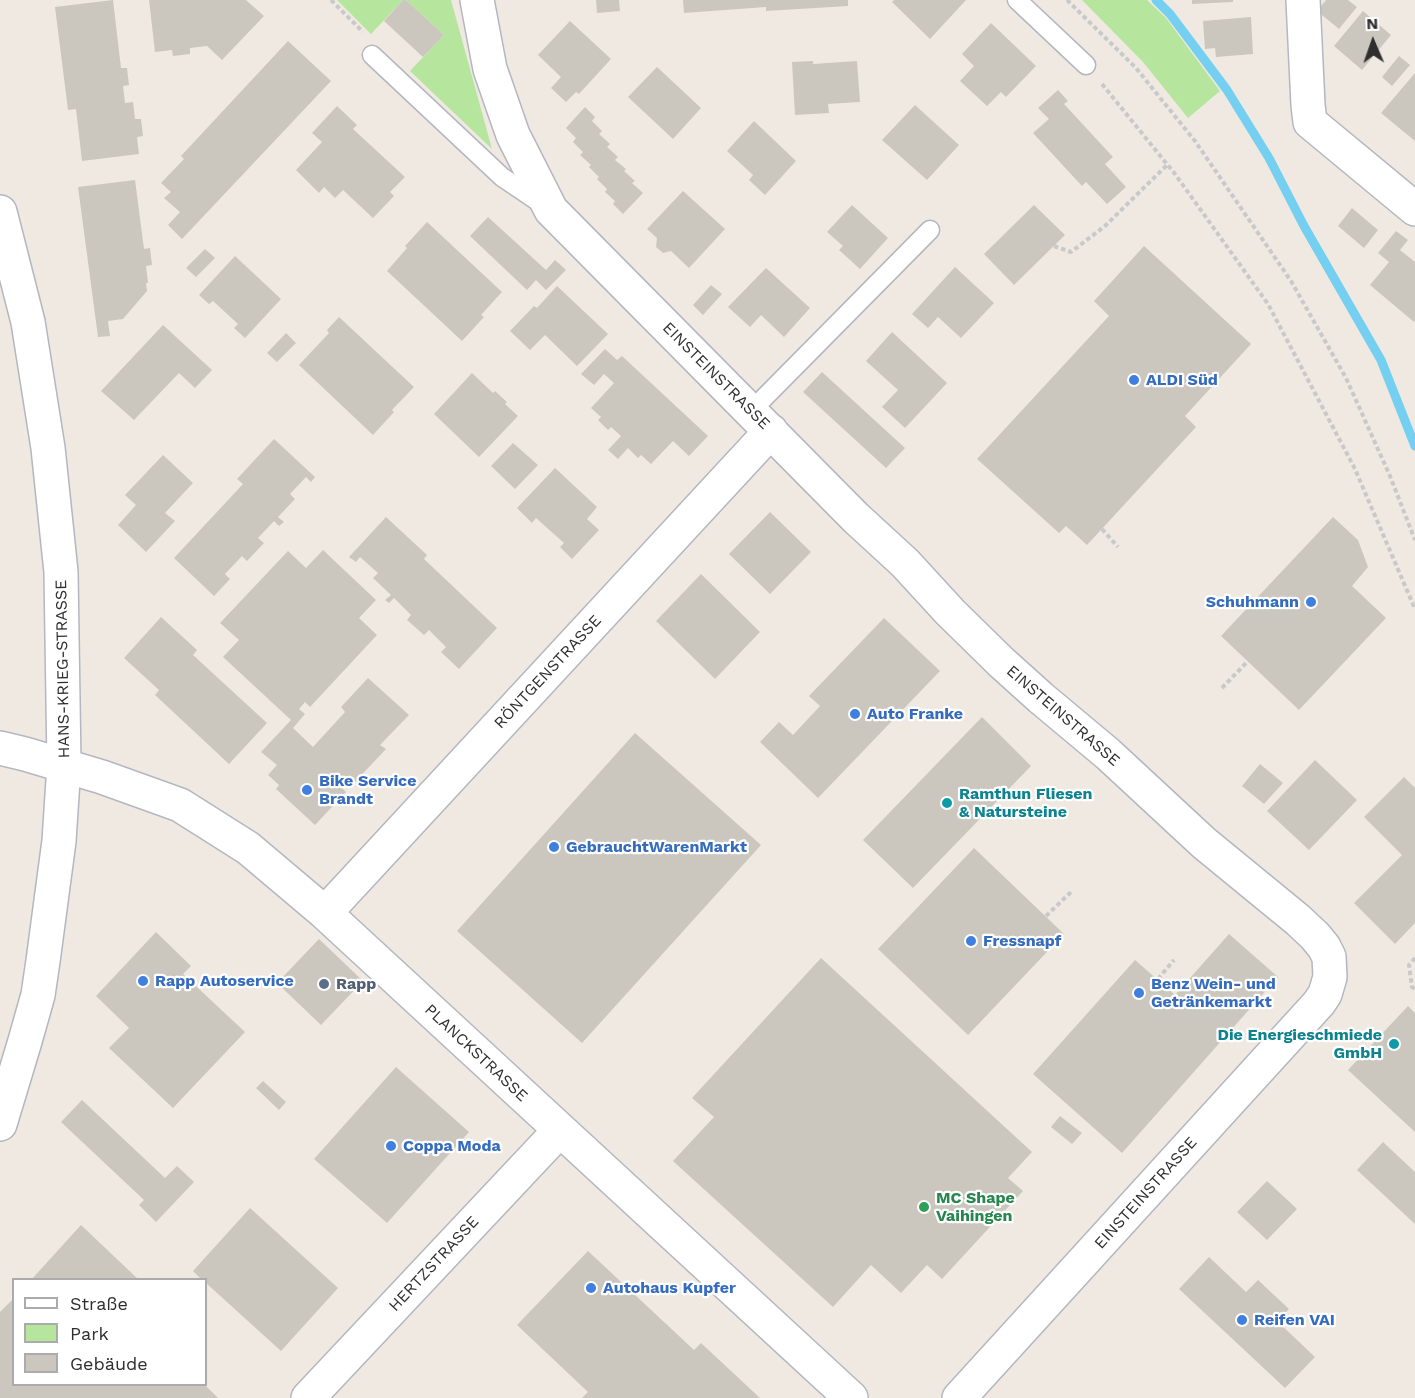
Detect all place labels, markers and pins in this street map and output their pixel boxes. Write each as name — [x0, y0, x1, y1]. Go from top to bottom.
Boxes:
place label: ALDI Süd — [1146, 370, 1218, 390]
marker: ALDI Süd — [1127, 373, 1141, 387]
place label: Schuhmann — [1206, 592, 1299, 612]
marker: Schuhmann — [1304, 595, 1318, 609]
place label: Auto Franke — [867, 704, 963, 724]
marker: Auto Franke — [848, 707, 862, 721]
place label: Bike Service Brandt — [319, 771, 416, 809]
marker: Bike Service Brandt — [300, 783, 314, 797]
place label: Ramthun Fliesen & Natursteine — [959, 784, 1092, 822]
marker: Ramthun Fliesen & Natursteine — [940, 796, 954, 810]
place label: GebrauchtWarenMarkt — [566, 837, 747, 857]
marker: GebrauchtWarenMarkt — [547, 840, 561, 854]
place label: Fressnapf — [983, 931, 1061, 951]
marker: Fressnapf — [964, 934, 978, 948]
place label: Rapp Autoservice — [155, 971, 294, 991]
marker: Rapp Autoservice — [136, 974, 150, 988]
place label: Rapp — [336, 974, 376, 994]
place label: Benz Wein- und Getränkemarkt — [1151, 974, 1276, 1012]
marker: Rapp — [317, 977, 331, 991]
marker: Benz Wein- und Getränkemarkt — [1132, 986, 1146, 1000]
place label: Die Energieschmiede GmbH — [1217, 1025, 1382, 1063]
marker: Die Energieschmiede GmbH — [1387, 1037, 1401, 1051]
place label: Coppa Moda — [403, 1136, 501, 1156]
marker: Coppa Moda — [384, 1139, 398, 1153]
place label: MC Shape Vaihingen — [936, 1188, 1015, 1226]
marker: MC Shape Vaihingen — [917, 1200, 931, 1214]
place label: Autohaus Kupfer — [603, 1278, 736, 1298]
marker: Autohaus Kupfer — [584, 1281, 598, 1295]
place label: Reifen VAI — [1254, 1310, 1335, 1330]
marker: Reifen VAI — [1235, 1313, 1249, 1327]

